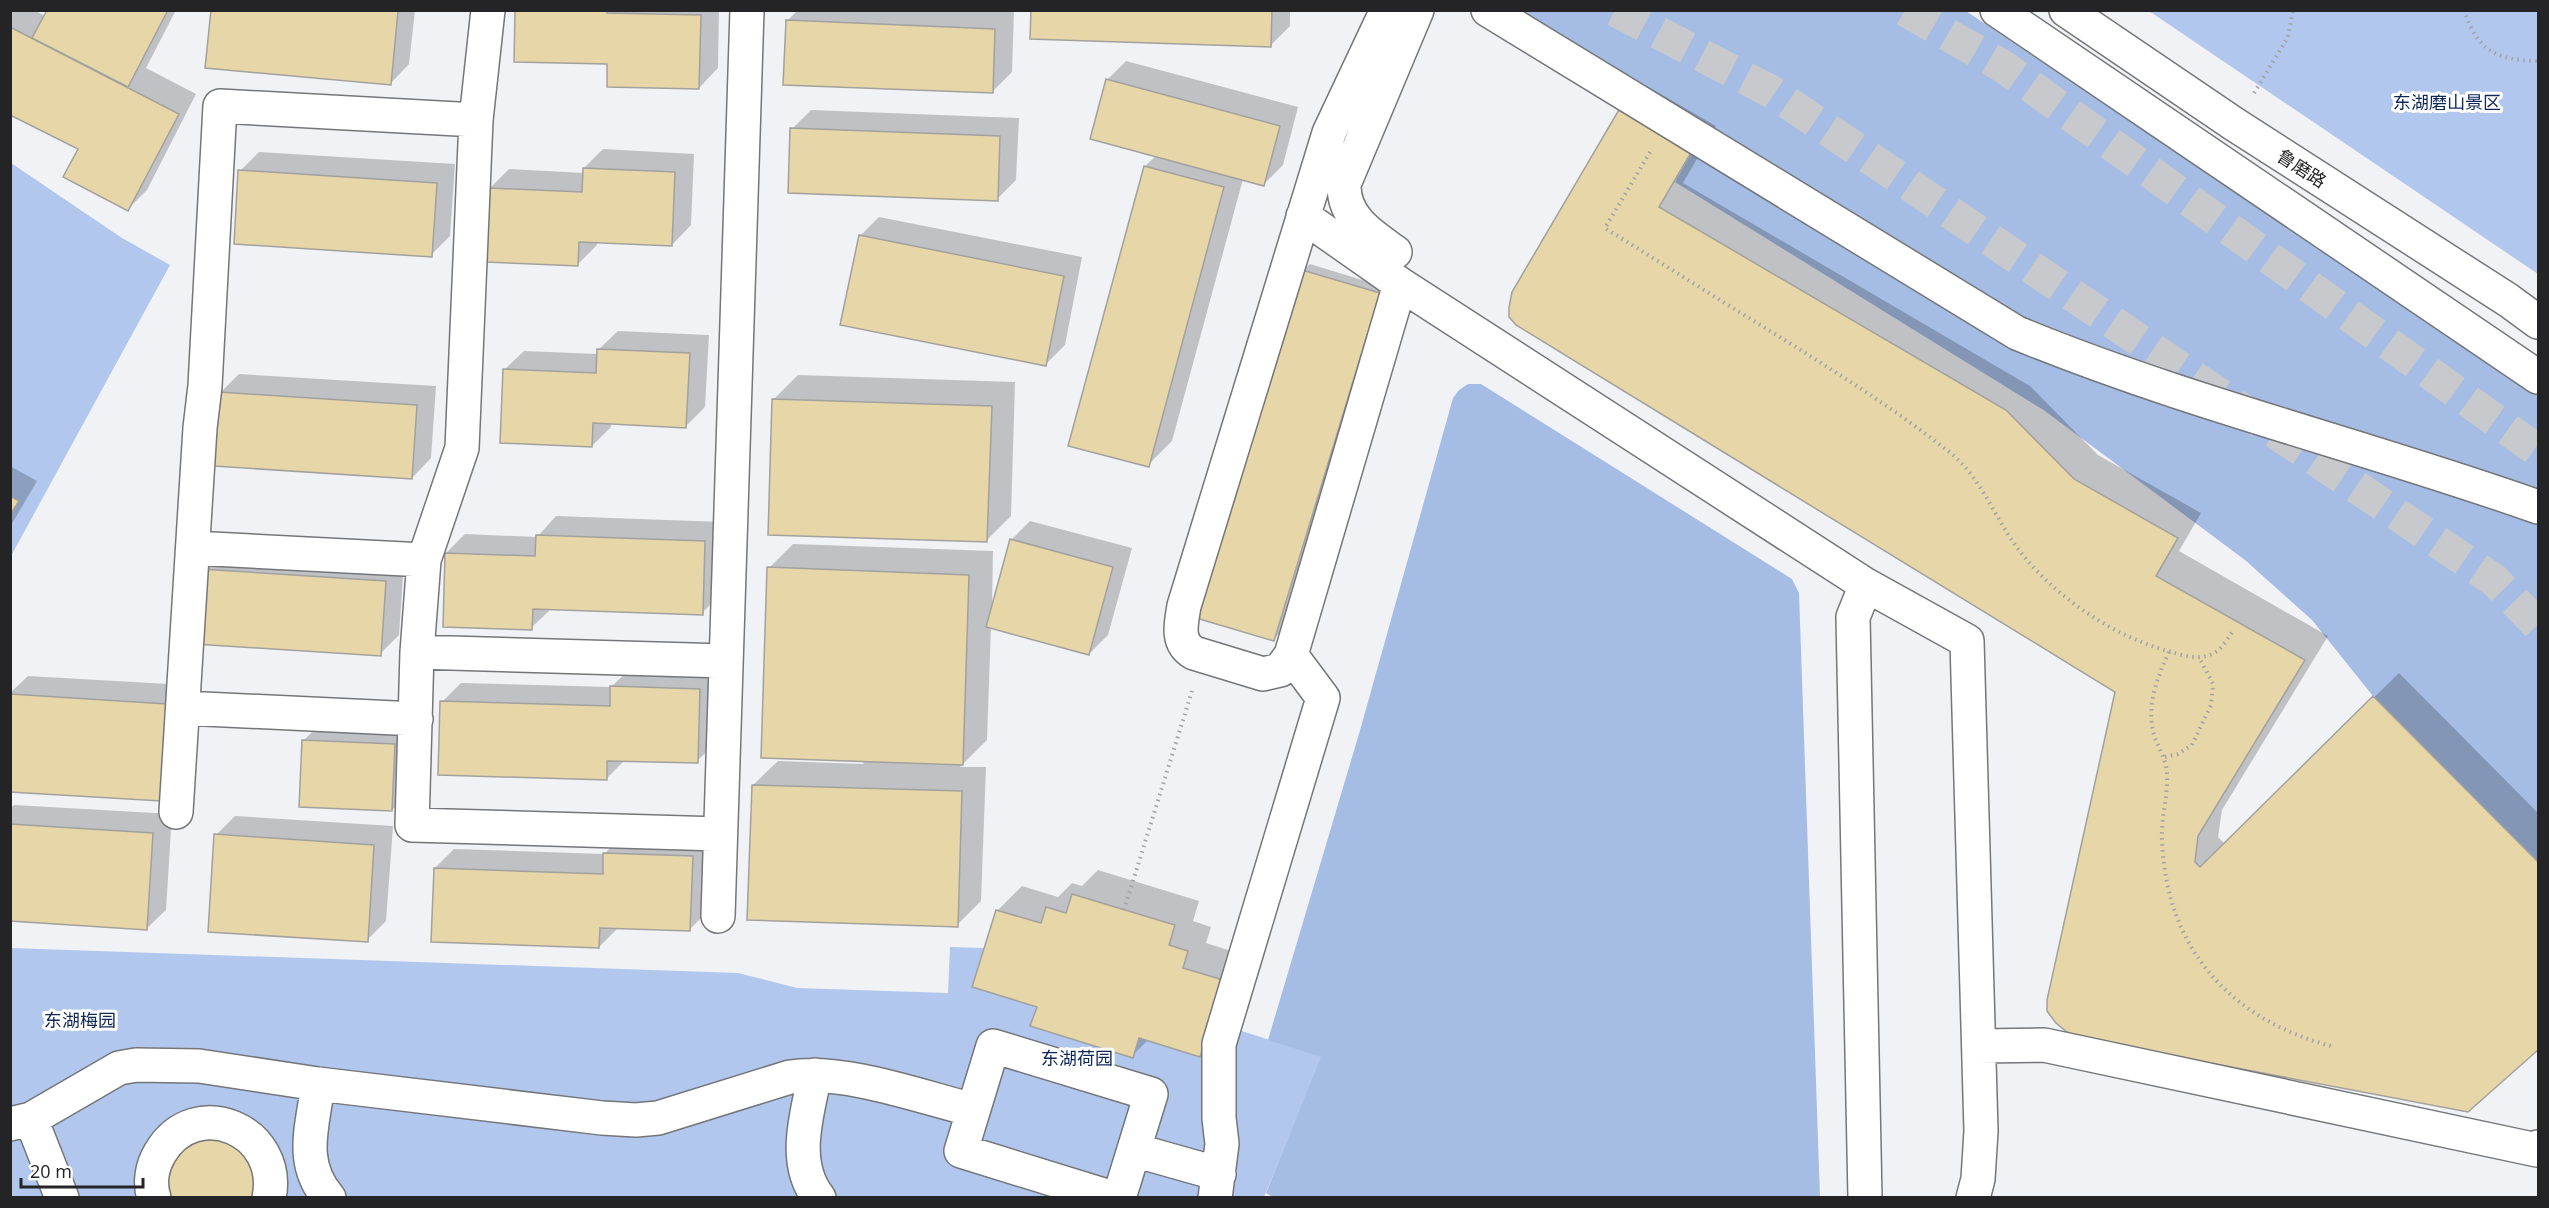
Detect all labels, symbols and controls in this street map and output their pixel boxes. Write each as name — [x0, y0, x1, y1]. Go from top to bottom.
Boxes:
park label: 东湖磨山景区 — [2393, 90, 2501, 114]
street label: 鲁磨路 — [2273, 143, 2331, 193]
park label: 东湖梅园 — [44, 1008, 116, 1032]
park label: 东湖荷园 — [1041, 1046, 1113, 1070]
scale bar — [21, 1151, 142, 1189]
text: 20 m — [30, 1159, 72, 1183]

